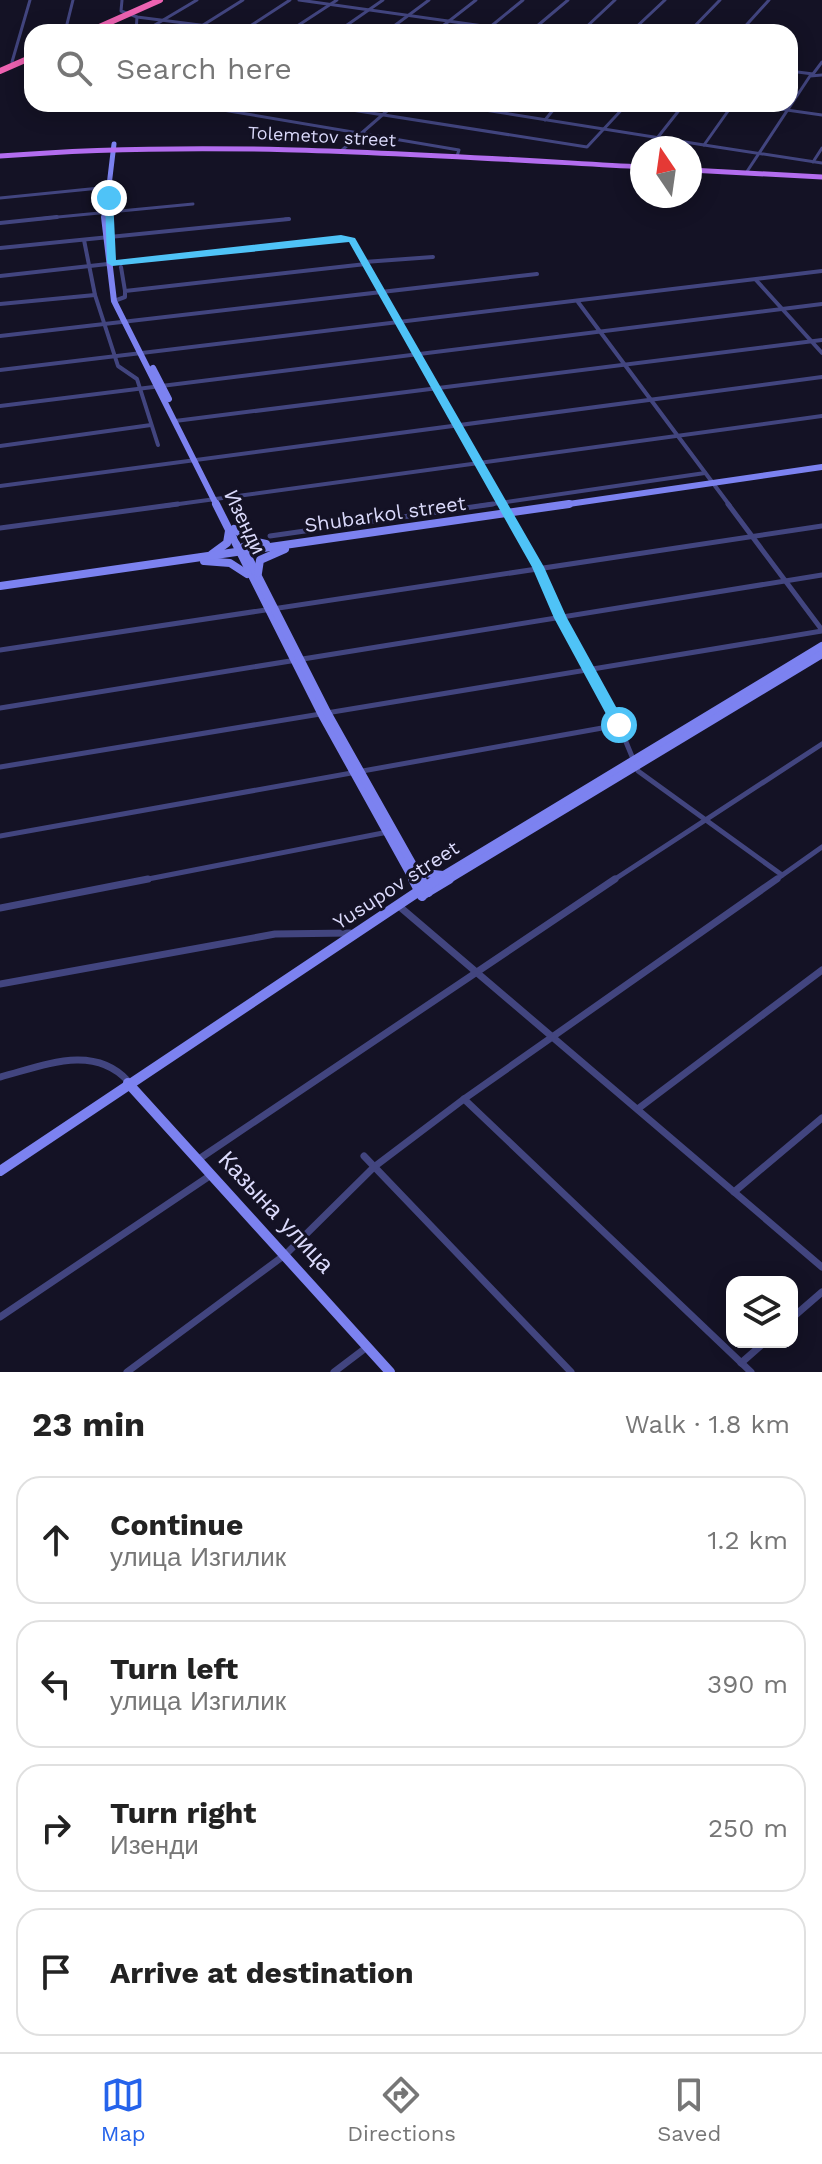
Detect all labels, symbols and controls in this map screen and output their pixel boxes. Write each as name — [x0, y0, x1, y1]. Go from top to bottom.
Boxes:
search box — [24, 24, 798, 112]
icon: search — [52, 46, 96, 90]
text: Search here — [116, 51, 292, 86]
street label: Tolemetov street — [247, 122, 397, 150]
north arrow — [630, 136, 702, 208]
route end — [91, 180, 127, 216]
street label: Изенди — [219, 486, 271, 558]
street label: Shubarkol street — [303, 491, 468, 537]
route start — [601, 707, 637, 743]
street label: Yusupov street — [329, 835, 464, 934]
street label: Казына улица — [213, 1145, 340, 1279]
map controls — [726, 1276, 798, 1348]
button: layers — [726, 1276, 798, 1348]
text: 23 min — [32, 1404, 145, 1444]
text: Walk · 1.8 km — [625, 1409, 790, 1439]
text: Continue — [110, 1507, 243, 1542]
icon: ahead — [34, 1518, 78, 1562]
text: 1.2 km — [707, 1525, 788, 1555]
text: улица Изгилик — [110, 1542, 286, 1572]
text: Turn left — [110, 1651, 238, 1686]
icon: left — [34, 1662, 78, 1706]
text: 390 m — [707, 1669, 788, 1699]
text: улица Изгилик — [110, 1686, 286, 1716]
text: Turn right — [110, 1795, 256, 1830]
icon: right — [34, 1806, 78, 1850]
text: 250 m — [708, 1813, 788, 1843]
text: Изенди — [110, 1830, 199, 1860]
icon: arrive — [34, 1950, 78, 1994]
text: Arrive at destination — [110, 1955, 414, 1990]
tab: Map — [101, 2073, 146, 2146]
tab: Directions — [347, 2073, 456, 2146]
tab: Saved — [657, 2073, 721, 2146]

